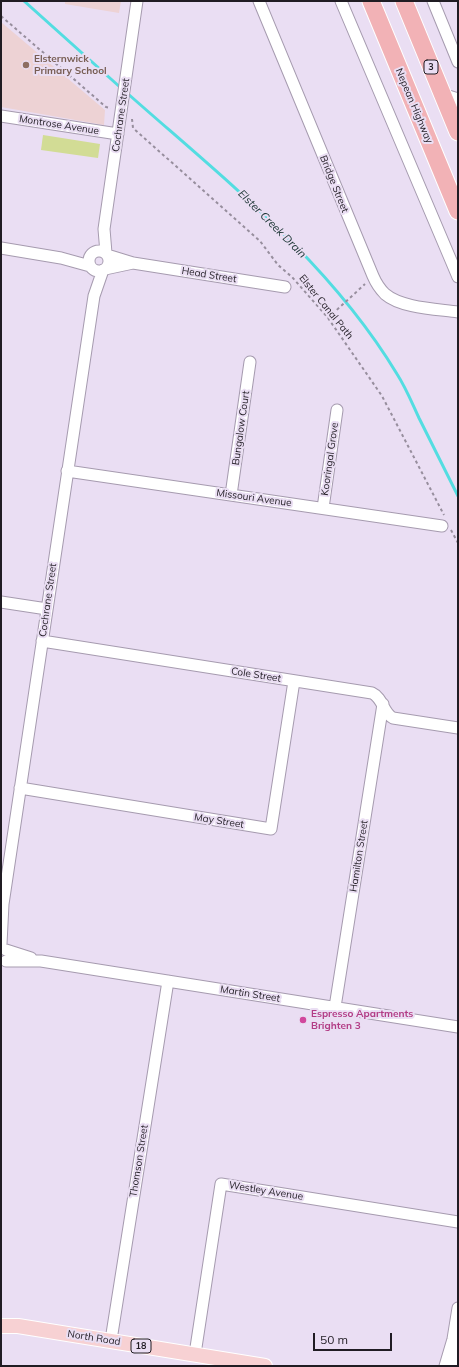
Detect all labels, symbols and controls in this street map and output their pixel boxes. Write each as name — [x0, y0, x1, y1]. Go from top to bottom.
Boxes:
place label: Elsternwick Primary School — [34, 53, 107, 76]
marker: Elsternwick Primary School — [21, 60, 31, 70]
road number: 3 — [424, 60, 438, 74]
street label: Nepean Highway — [393, 67, 435, 145]
street label: Cochrane Street — [110, 77, 132, 153]
street label: Montrose Avenue — [18, 113, 100, 137]
street label: Bridge Street — [317, 154, 351, 214]
water label: Elster Creek Drain — [235, 187, 309, 261]
street label: Head Street — [181, 265, 237, 285]
street label: Elster Canal Path — [296, 272, 356, 342]
street label: Bungalow Court — [230, 390, 252, 466]
street label: Kooringal Grove — [319, 422, 341, 496]
street label: Missouri Avenue — [216, 487, 292, 509]
street label: Cochrane Street — [37, 562, 59, 638]
street label: Cole Street — [230, 665, 282, 685]
street label: May Street — [193, 811, 245, 831]
street label: Hamilton Street — [347, 819, 371, 893]
street label: Martin Street — [219, 983, 281, 1005]
place label: Espresso Apartments Brighten 3 — [311, 1008, 413, 1032]
marker: Espresso Apartments Brighten 3 — [298, 1015, 308, 1025]
street label: Thomson Street — [127, 1124, 151, 1198]
street label: Westley Avenue — [228, 1179, 304, 1203]
scale bar — [315, 1325, 394, 1351]
street label: North Road — [67, 1328, 121, 1348]
text: 50 m — [320, 1332, 348, 1347]
road number: 18 — [131, 1339, 151, 1353]

